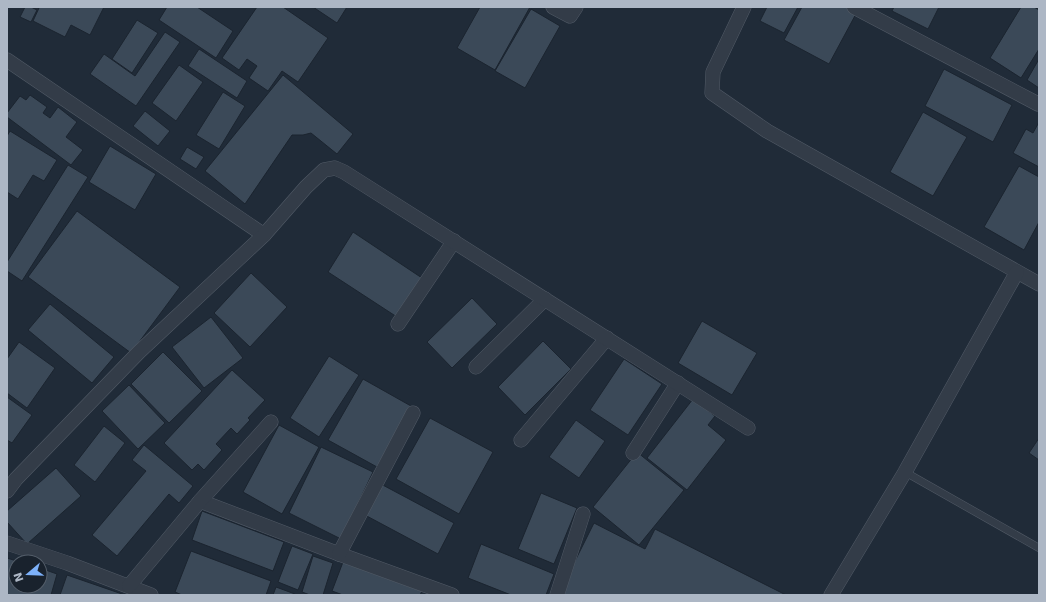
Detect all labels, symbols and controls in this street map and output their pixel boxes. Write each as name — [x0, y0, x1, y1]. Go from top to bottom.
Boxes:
north arrow — [8, 554, 48, 594]
text: N — [11, 571, 27, 584]

